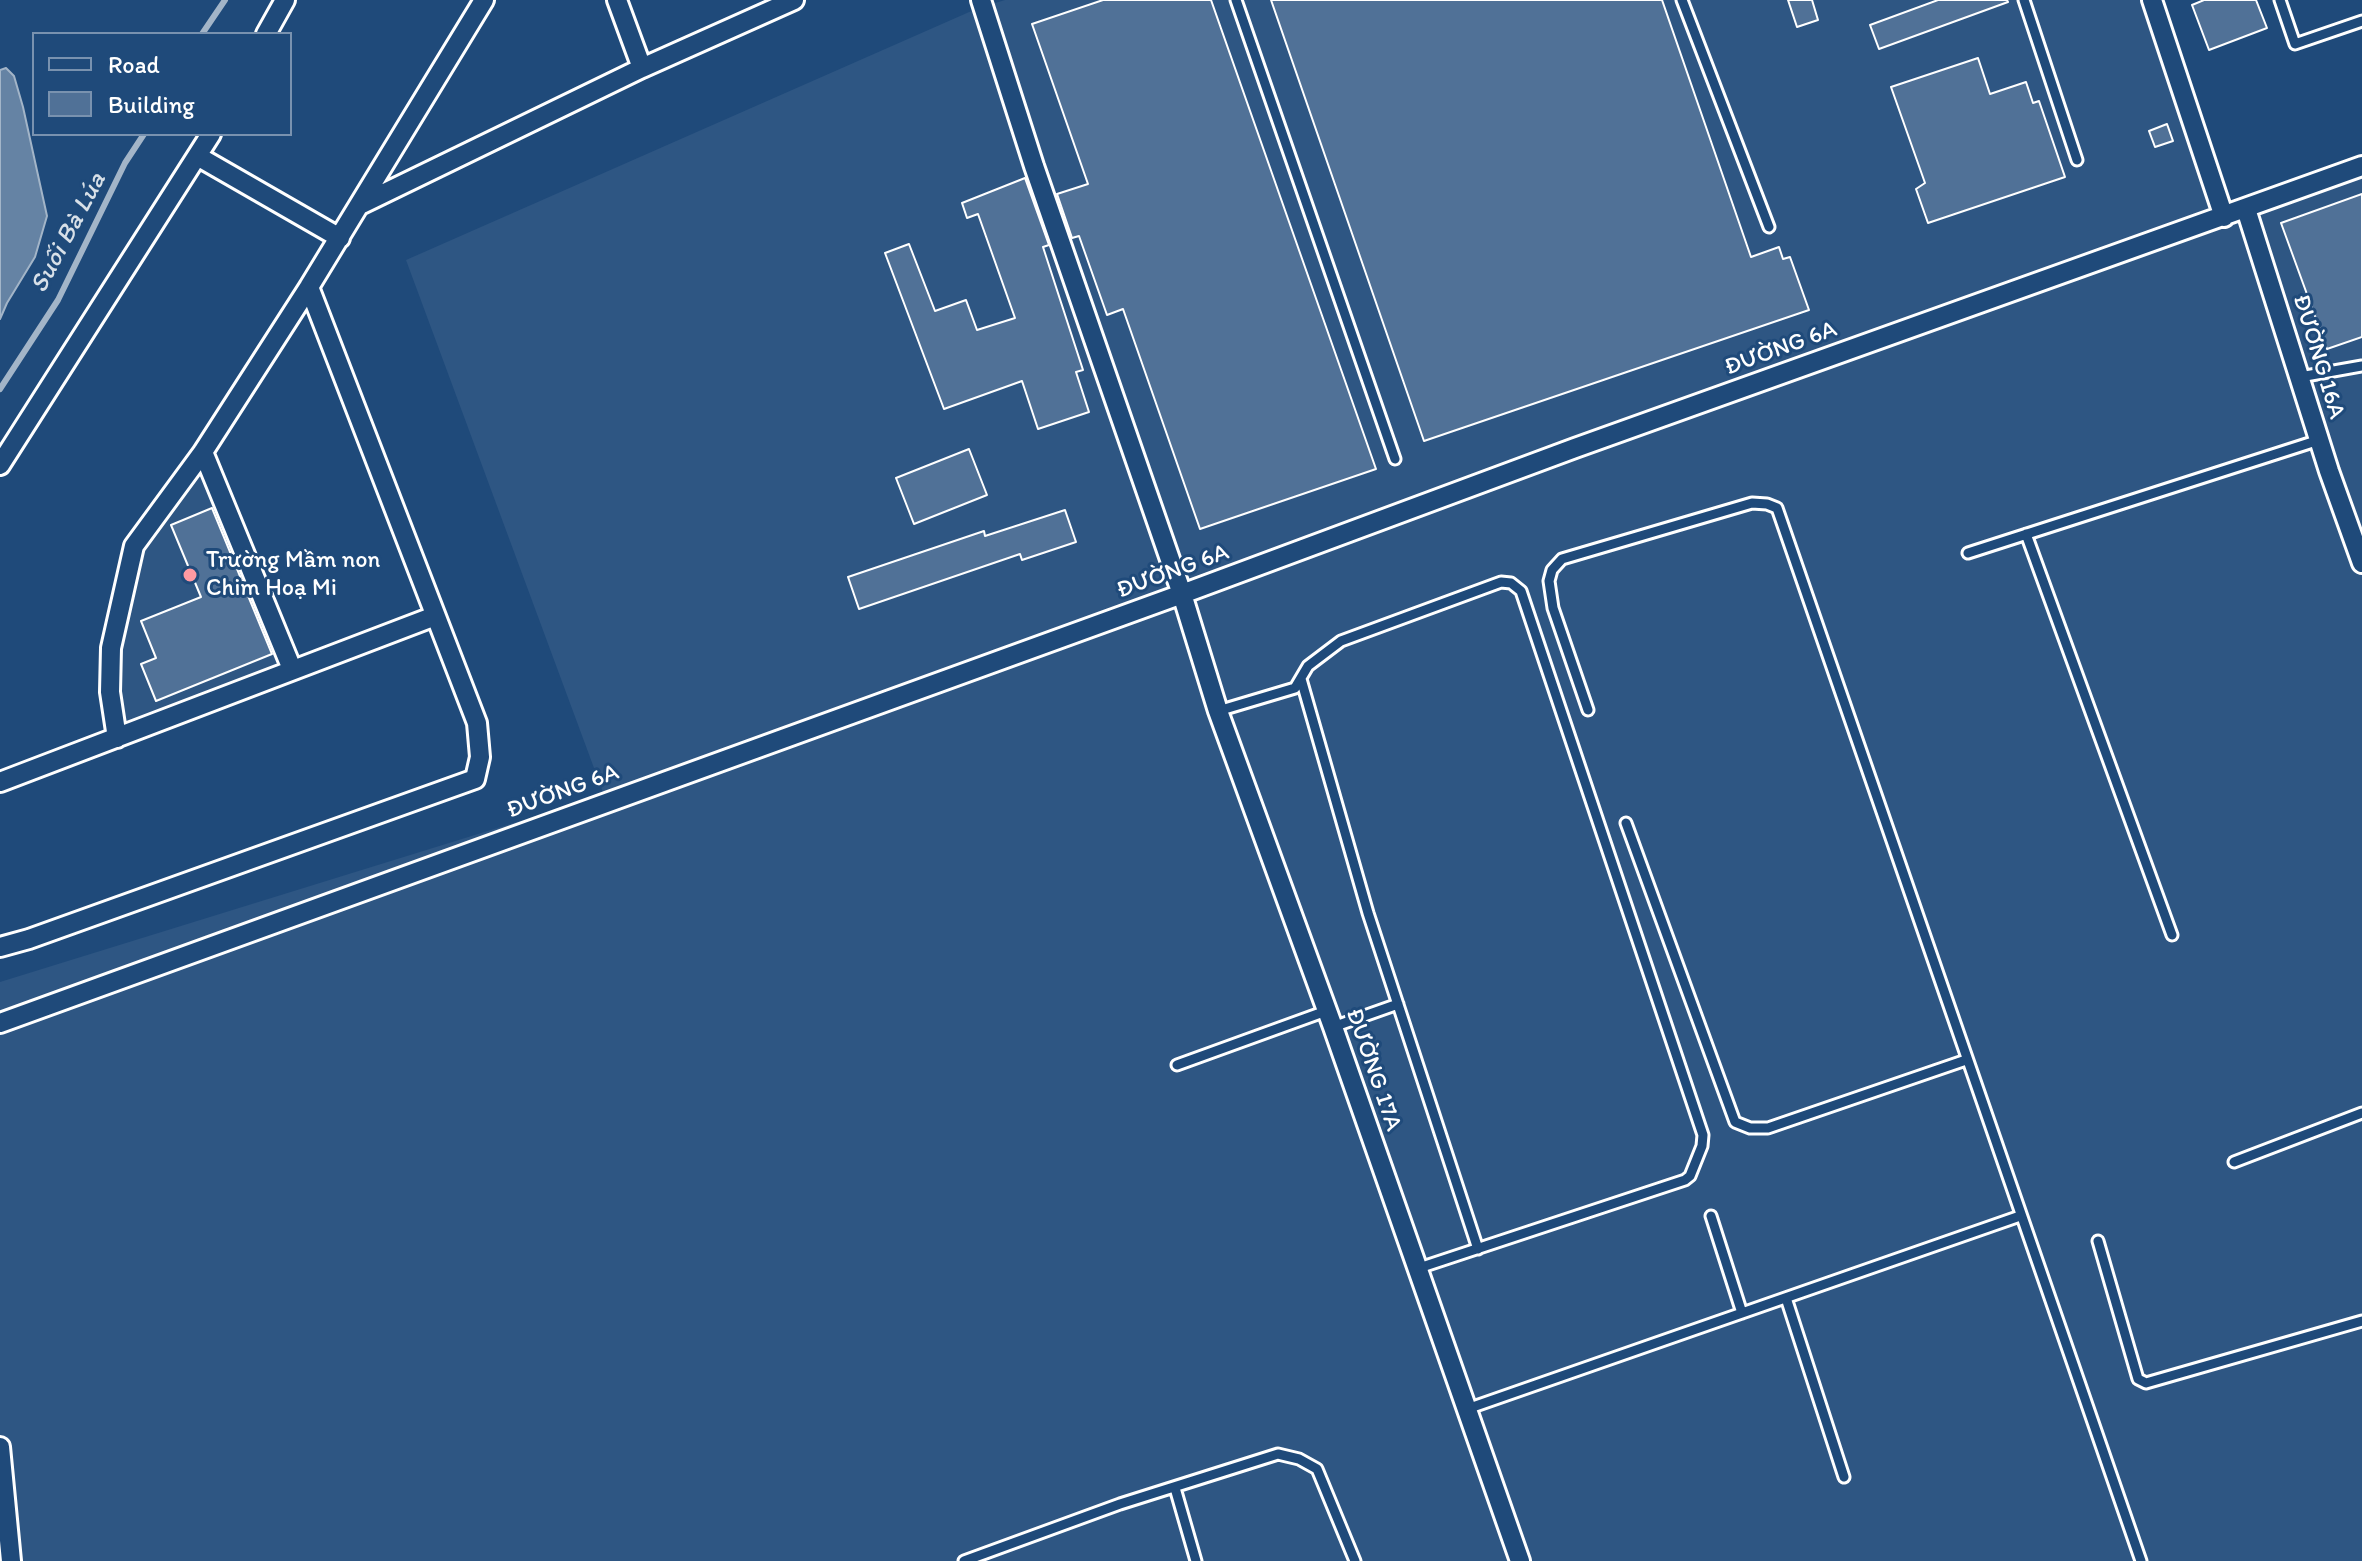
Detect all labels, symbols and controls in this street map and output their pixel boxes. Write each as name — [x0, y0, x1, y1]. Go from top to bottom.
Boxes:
legend — [32, 32, 292, 136]
text: Road — [108, 50, 160, 79]
text: Building — [108, 90, 195, 119]
water label: Suối Bà Lúa — [24, 167, 114, 299]
street label: ĐƯỜNG 16A — [2285, 291, 2351, 423]
street label: ĐƯỜNG 6A — [1721, 315, 1841, 383]
street label: ĐƯỜNG 6A — [1113, 538, 1233, 606]
place label: Trường Mầm non Chim Hoạ Mi — [206, 547, 380, 603]
marker: Trường Mầm non Chim Hoạ Mi — [181, 566, 199, 584]
street label: ĐƯỜNG 6A — [503, 758, 623, 826]
street label: ĐƯỜNG 17A — [1339, 1005, 1407, 1135]

